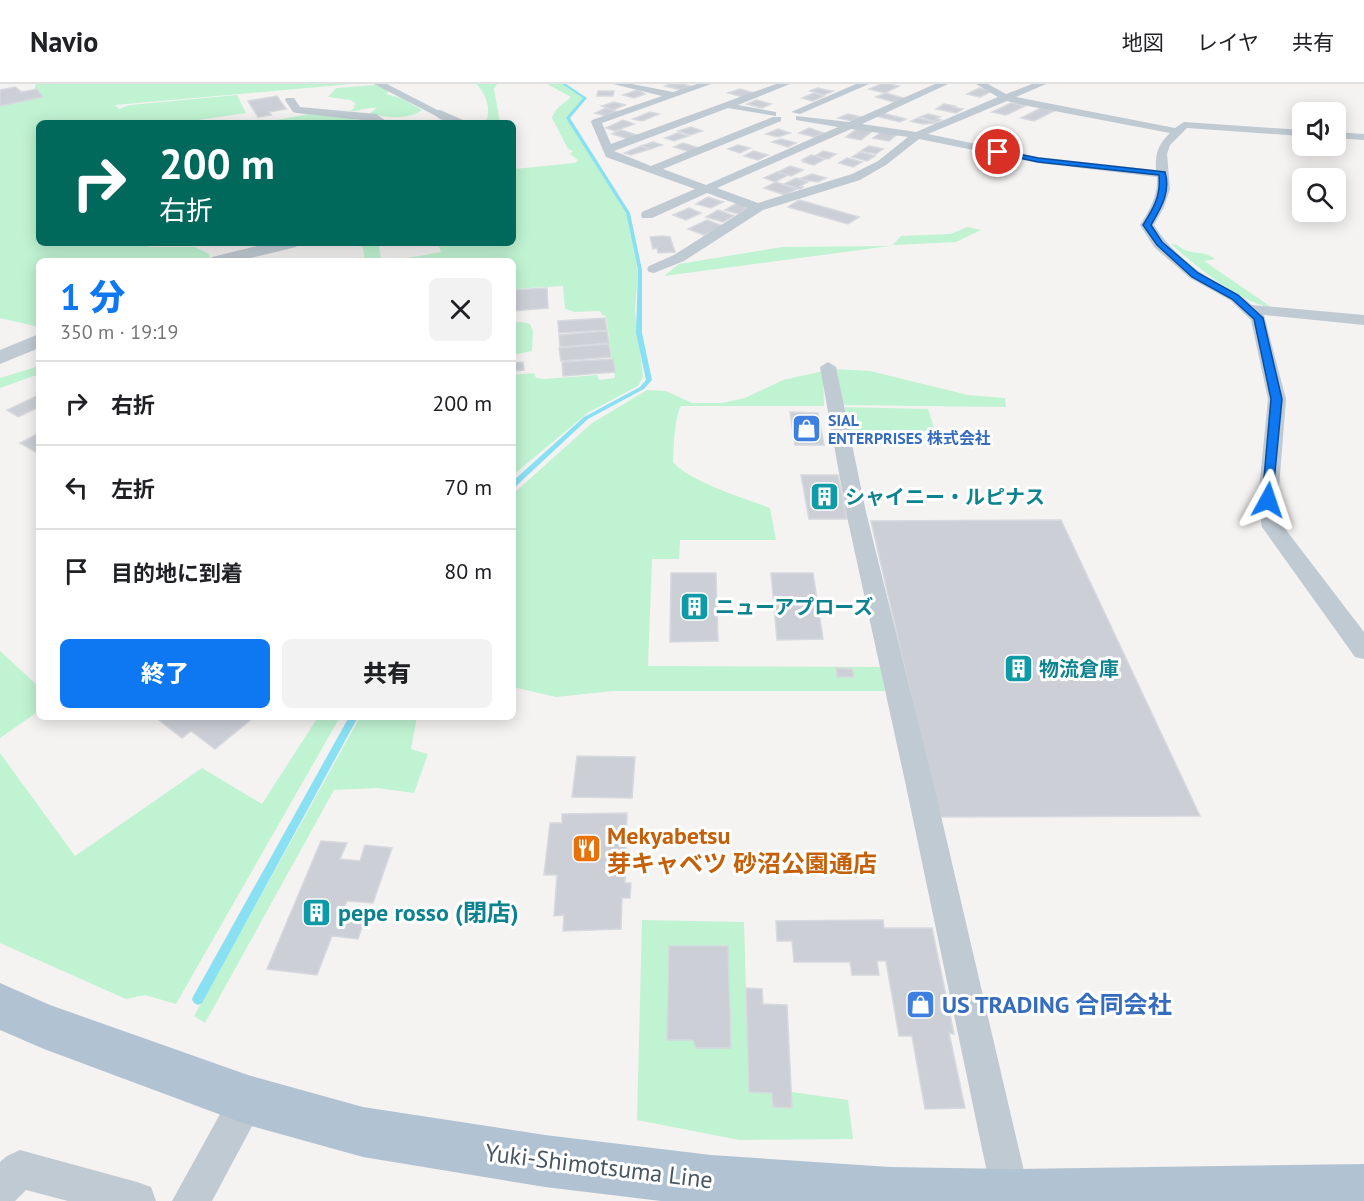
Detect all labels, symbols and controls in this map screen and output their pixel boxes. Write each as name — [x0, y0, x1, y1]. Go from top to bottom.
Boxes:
text: Navio — [30, 23, 98, 60]
text: 地図 — [1122, 29, 1164, 56]
text: レイヤ — [1197, 29, 1259, 56]
text: 共有 — [1292, 29, 1334, 56]
map controls — [1292, 102, 1346, 222]
button: sound — [1292, 102, 1346, 156]
pin — [972, 126, 1023, 177]
icon: arrive — [981, 135, 1014, 168]
text: 200 m — [159, 136, 275, 191]
icon: right — [60, 144, 138, 222]
button: search — [1292, 168, 1346, 222]
text: 右折 — [159, 193, 213, 227]
text: 1 分 — [60, 273, 126, 320]
button: close — [429, 278, 492, 341]
text: 350 m · 19:19 — [60, 319, 178, 345]
icon: right — [60, 387, 93, 420]
text: 200 m — [432, 389, 492, 417]
text: 右折 — [111, 391, 155, 419]
place label: SIAL ENTERPRISES 株式会社 — [828, 410, 991, 448]
shop icon: SIAL ENTERPRISES 株式会社 — [791, 413, 823, 445]
position arrow — [1236, 468, 1300, 532]
icon: left — [60, 471, 93, 504]
text: 70 m — [444, 473, 492, 501]
text: 左折 — [111, 475, 155, 503]
building icon: シャイニー・ルピナス — [808, 481, 840, 513]
place label: シャイニー・ルピナス — [845, 484, 1045, 510]
icon: arrive — [60, 555, 93, 588]
text: 80 m — [444, 557, 492, 585]
text: 目的地に到着 — [111, 559, 243, 587]
building icon: ニューアプローズ — [678, 591, 710, 623]
place label: ニューアプローズ — [715, 594, 873, 620]
button: 終了 — [60, 639, 270, 708]
button: 共有 — [282, 639, 492, 708]
building icon: 物流倉庫 — [1002, 653, 1034, 685]
place label: 物流倉庫 — [1039, 656, 1119, 682]
place label: Mekyabetsu 芽キャベツ 砂沼公園通店 — [607, 820, 877, 879]
restaurant icon: Mekyabetsu 芽キャベツ 砂沼公園通店 — [570, 833, 602, 865]
building icon: pepe rosso (閉店) — [301, 896, 333, 928]
place label: pepe rosso (閉店) — [338, 897, 519, 928]
shop icon: US TRADING 合同会社 — [905, 988, 937, 1020]
place label: US TRADING 合同会社 — [942, 989, 1172, 1020]
street label: Yuki-Shimotsuma Line — [483, 1137, 715, 1195]

